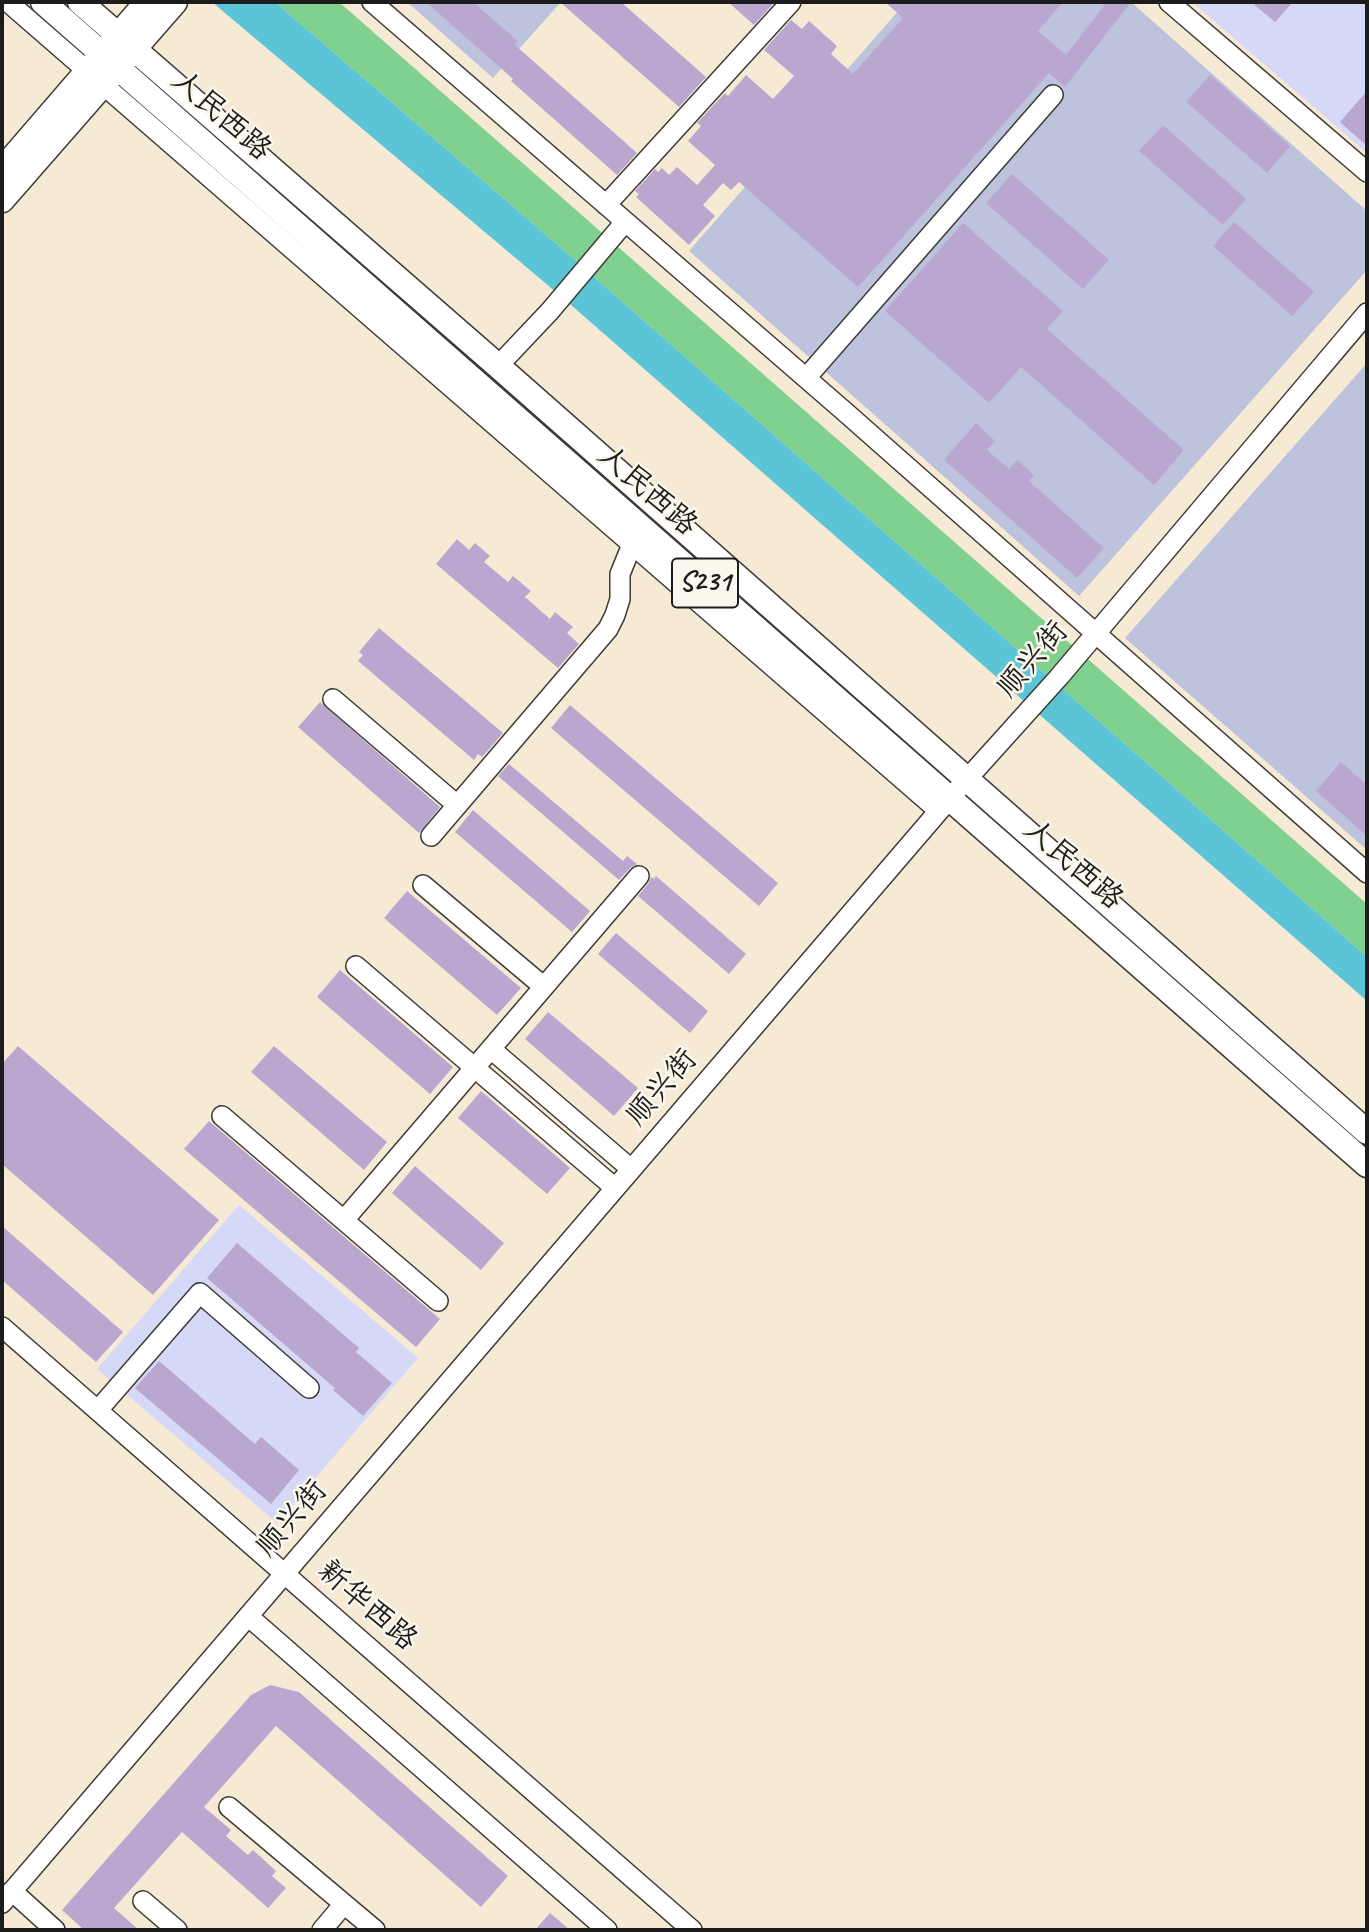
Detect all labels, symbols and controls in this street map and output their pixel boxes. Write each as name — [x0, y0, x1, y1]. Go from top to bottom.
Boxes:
street label: 人民西路 — [164, 63, 278, 169]
street label: 人民西路 — [590, 438, 704, 544]
road number: S231 — [672, 558, 738, 608]
street label: 顺兴街 — [990, 614, 1076, 706]
street label: 人民西路 — [1016, 812, 1130, 918]
street label: 顺兴街 — [619, 1042, 705, 1134]
street label: 顺兴街 — [249, 1473, 335, 1565]
street label: 新华西路 — [310, 1553, 424, 1659]

